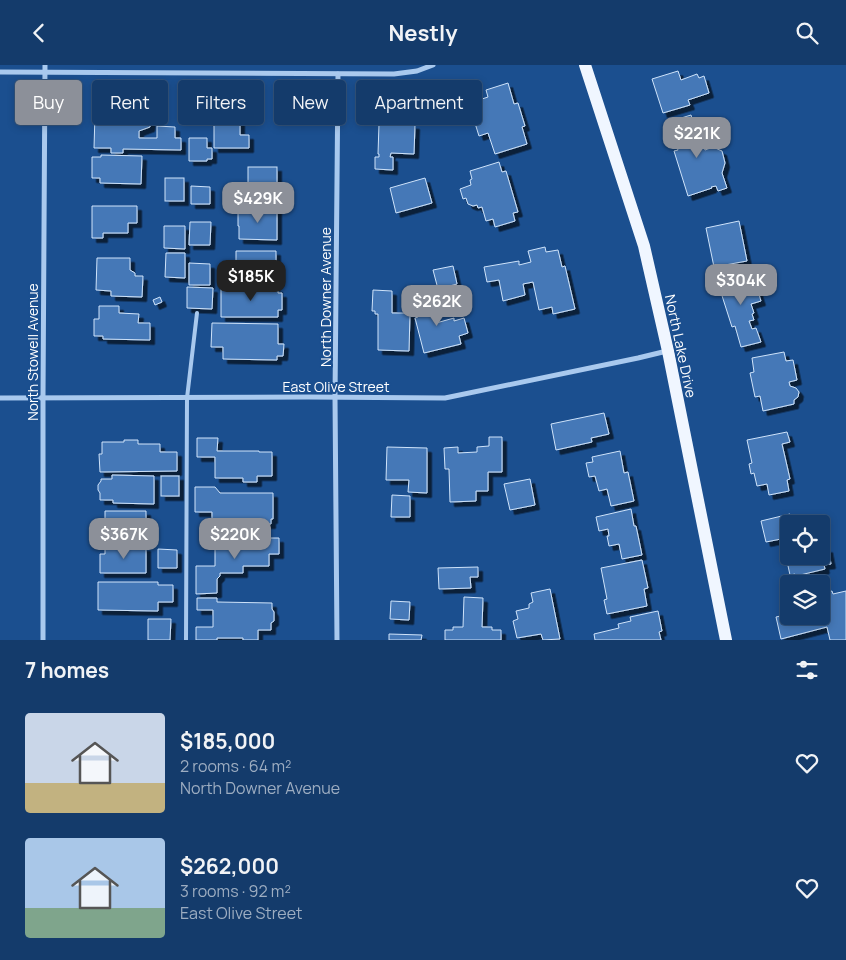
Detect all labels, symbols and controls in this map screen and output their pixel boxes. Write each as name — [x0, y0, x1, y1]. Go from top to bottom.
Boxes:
text: Nestly — [389, 18, 457, 48]
icon: back — [25, 19, 53, 47]
icon: search — [793, 19, 821, 47]
chip: Buy — [15, 80, 82, 125]
chip: Rent — [92, 80, 168, 125]
chip: Filters — [178, 80, 264, 125]
chip: New — [274, 80, 346, 125]
chip: Apartment — [356, 80, 482, 125]
pin: $221K — [662, 117, 732, 159]
text: $221K — [674, 122, 720, 144]
pin: $429K — [223, 181, 293, 224]
text: $429K — [233, 187, 283, 209]
street label: North Downer Avenue — [316, 227, 335, 367]
pin: $185K — [216, 259, 286, 302]
pin: $304K — [706, 263, 776, 306]
text: $185K — [228, 265, 274, 287]
text: $304K — [716, 269, 766, 291]
street label: North Stowell Avenue — [23, 283, 42, 421]
pin: $262K — [402, 285, 472, 327]
text: $262K — [412, 290, 462, 312]
street label: North Lake Drive — [661, 293, 701, 399]
street label: East Olive Street — [282, 377, 390, 396]
map controls — [780, 515, 830, 625]
button: locate — [780, 515, 830, 565]
pin: $367K — [89, 517, 159, 560]
pin: $220K — [200, 517, 270, 560]
text: $367K — [100, 523, 148, 545]
text: $220K — [210, 523, 260, 545]
button: layers — [780, 575, 830, 625]
text: 7 homes — [25, 656, 109, 684]
icon: filters — [793, 656, 821, 684]
text: $185,000 — [180, 727, 275, 755]
icon: home — [65, 733, 125, 793]
icon: heart — [793, 749, 821, 777]
text: 2 rooms · 64 m² — [180, 755, 291, 777]
text: North Downer Avenue — [180, 777, 340, 799]
text: $262,000 — [180, 852, 279, 880]
icon: home — [65, 858, 125, 918]
icon: heart — [793, 874, 821, 902]
text: 3 rooms · 92 m² — [180, 880, 291, 902]
text: East Olive Street — [180, 902, 302, 924]

